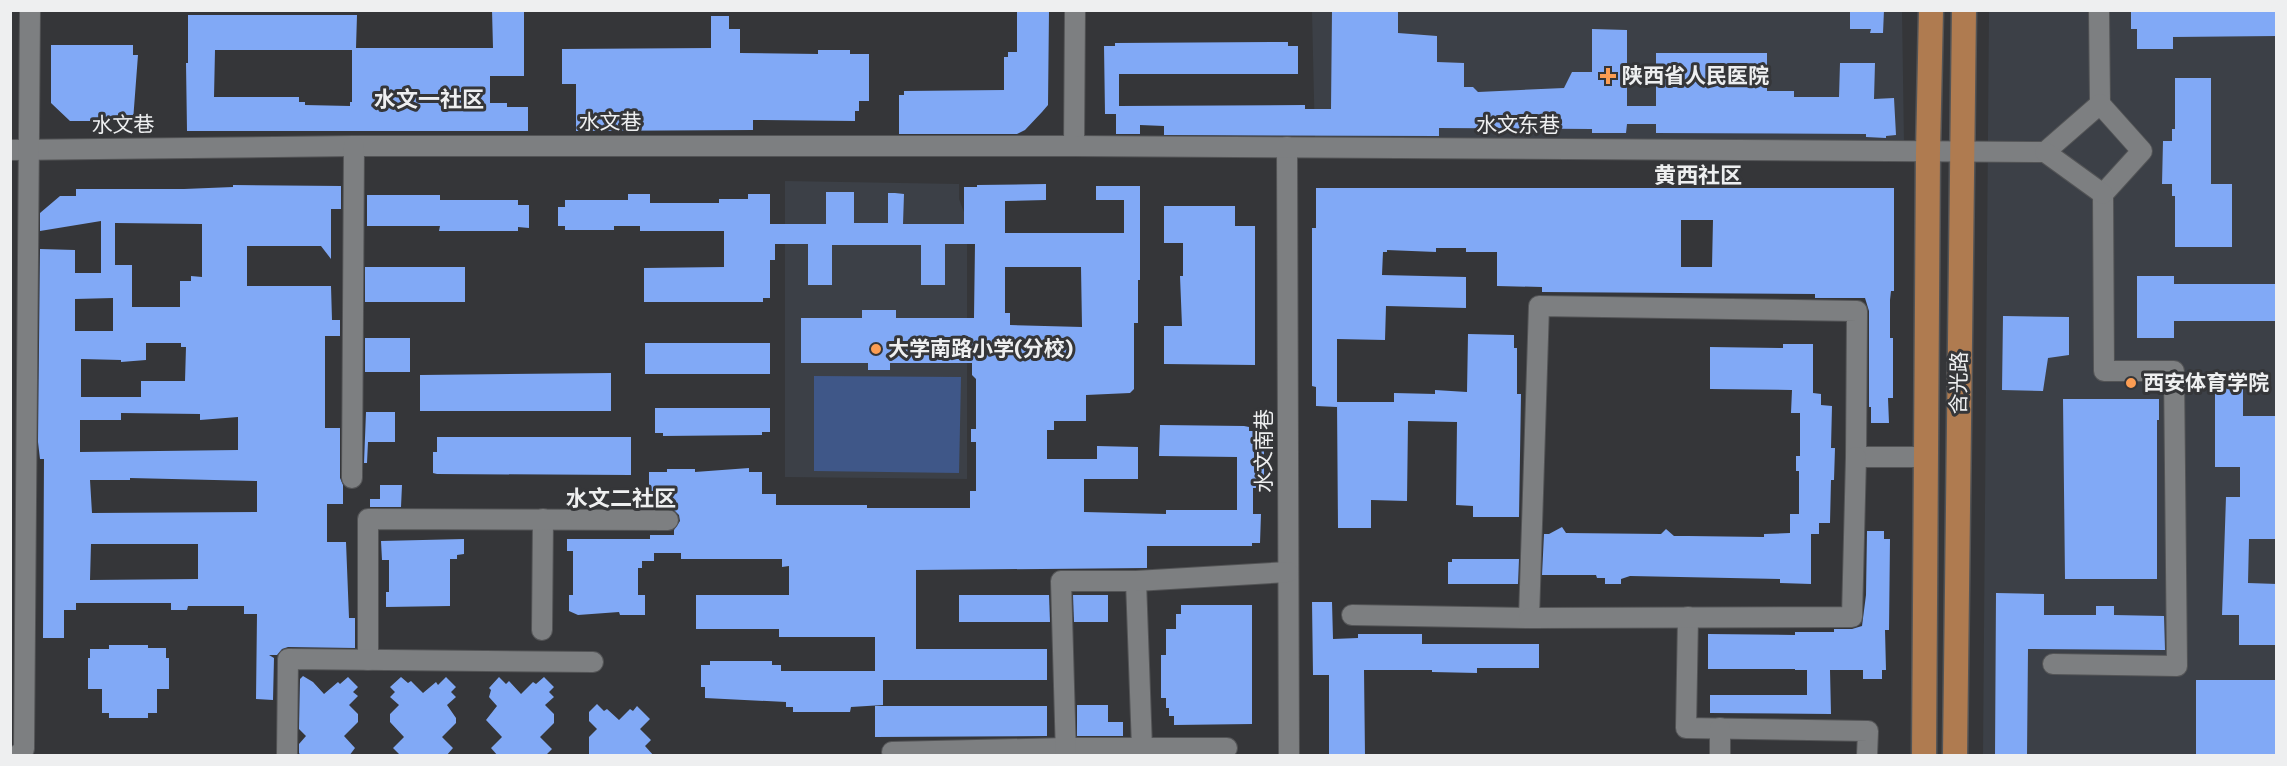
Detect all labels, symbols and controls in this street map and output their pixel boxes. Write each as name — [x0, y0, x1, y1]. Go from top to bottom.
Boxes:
place label: 陕西省人民医院 — [1622, 62, 1769, 87]
marker: 陕西省人民医院 — [1599, 67, 1617, 85]
district label: 水文一社区 — [374, 85, 484, 112]
street label: 水文巷 — [579, 108, 642, 133]
street label: 水文巷 — [91, 110, 155, 137]
street label: 水文东巷 — [1476, 111, 1560, 136]
district label: 黄西社区 — [1654, 161, 1742, 188]
place label: 大学南路小学(分校) — [888, 335, 1073, 360]
marker: 大学南路小学(分校) — [869, 342, 883, 356]
street label: 含光路 — [1944, 351, 1971, 415]
place label: 西安体育学院 — [2143, 369, 2269, 394]
marker: 西安体育学院 — [2124, 376, 2138, 390]
street label: 水文南巷 — [1250, 409, 1275, 493]
district label: 水文二社区 — [566, 484, 676, 511]

